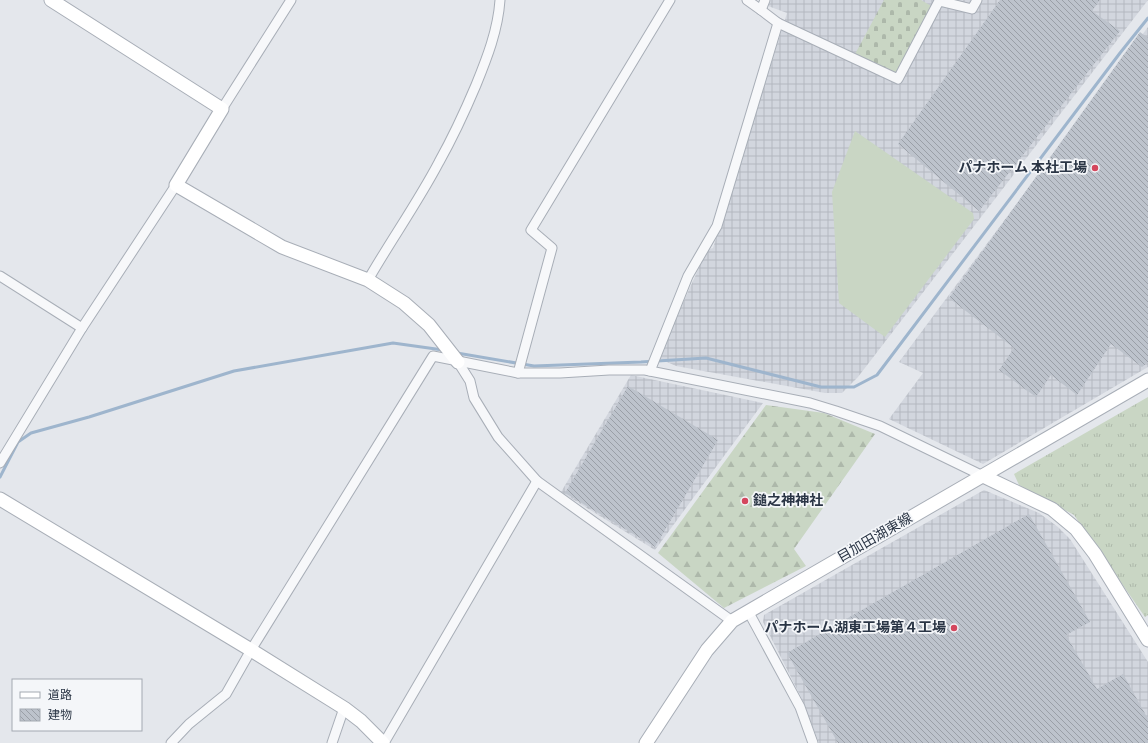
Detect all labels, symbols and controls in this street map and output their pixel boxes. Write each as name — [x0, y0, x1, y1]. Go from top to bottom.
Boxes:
place label: パナホーム 本社工場 — [959, 158, 1087, 178]
marker: パナホーム 本社工場 — [1090, 163, 1100, 173]
place label: 鎚之神神社 — [753, 491, 823, 511]
marker: 鎚之神神社 — [740, 496, 750, 506]
street label: 目加田湖東線 — [834, 508, 916, 568]
place label: パナホーム湖東工場第４工場 — [764, 618, 946, 638]
marker: パナホーム湖東工場第４工場 — [949, 623, 959, 633]
legend — [12, 679, 142, 731]
text: 道路 — [48, 687, 72, 704]
text: 建物 — [48, 707, 72, 724]

